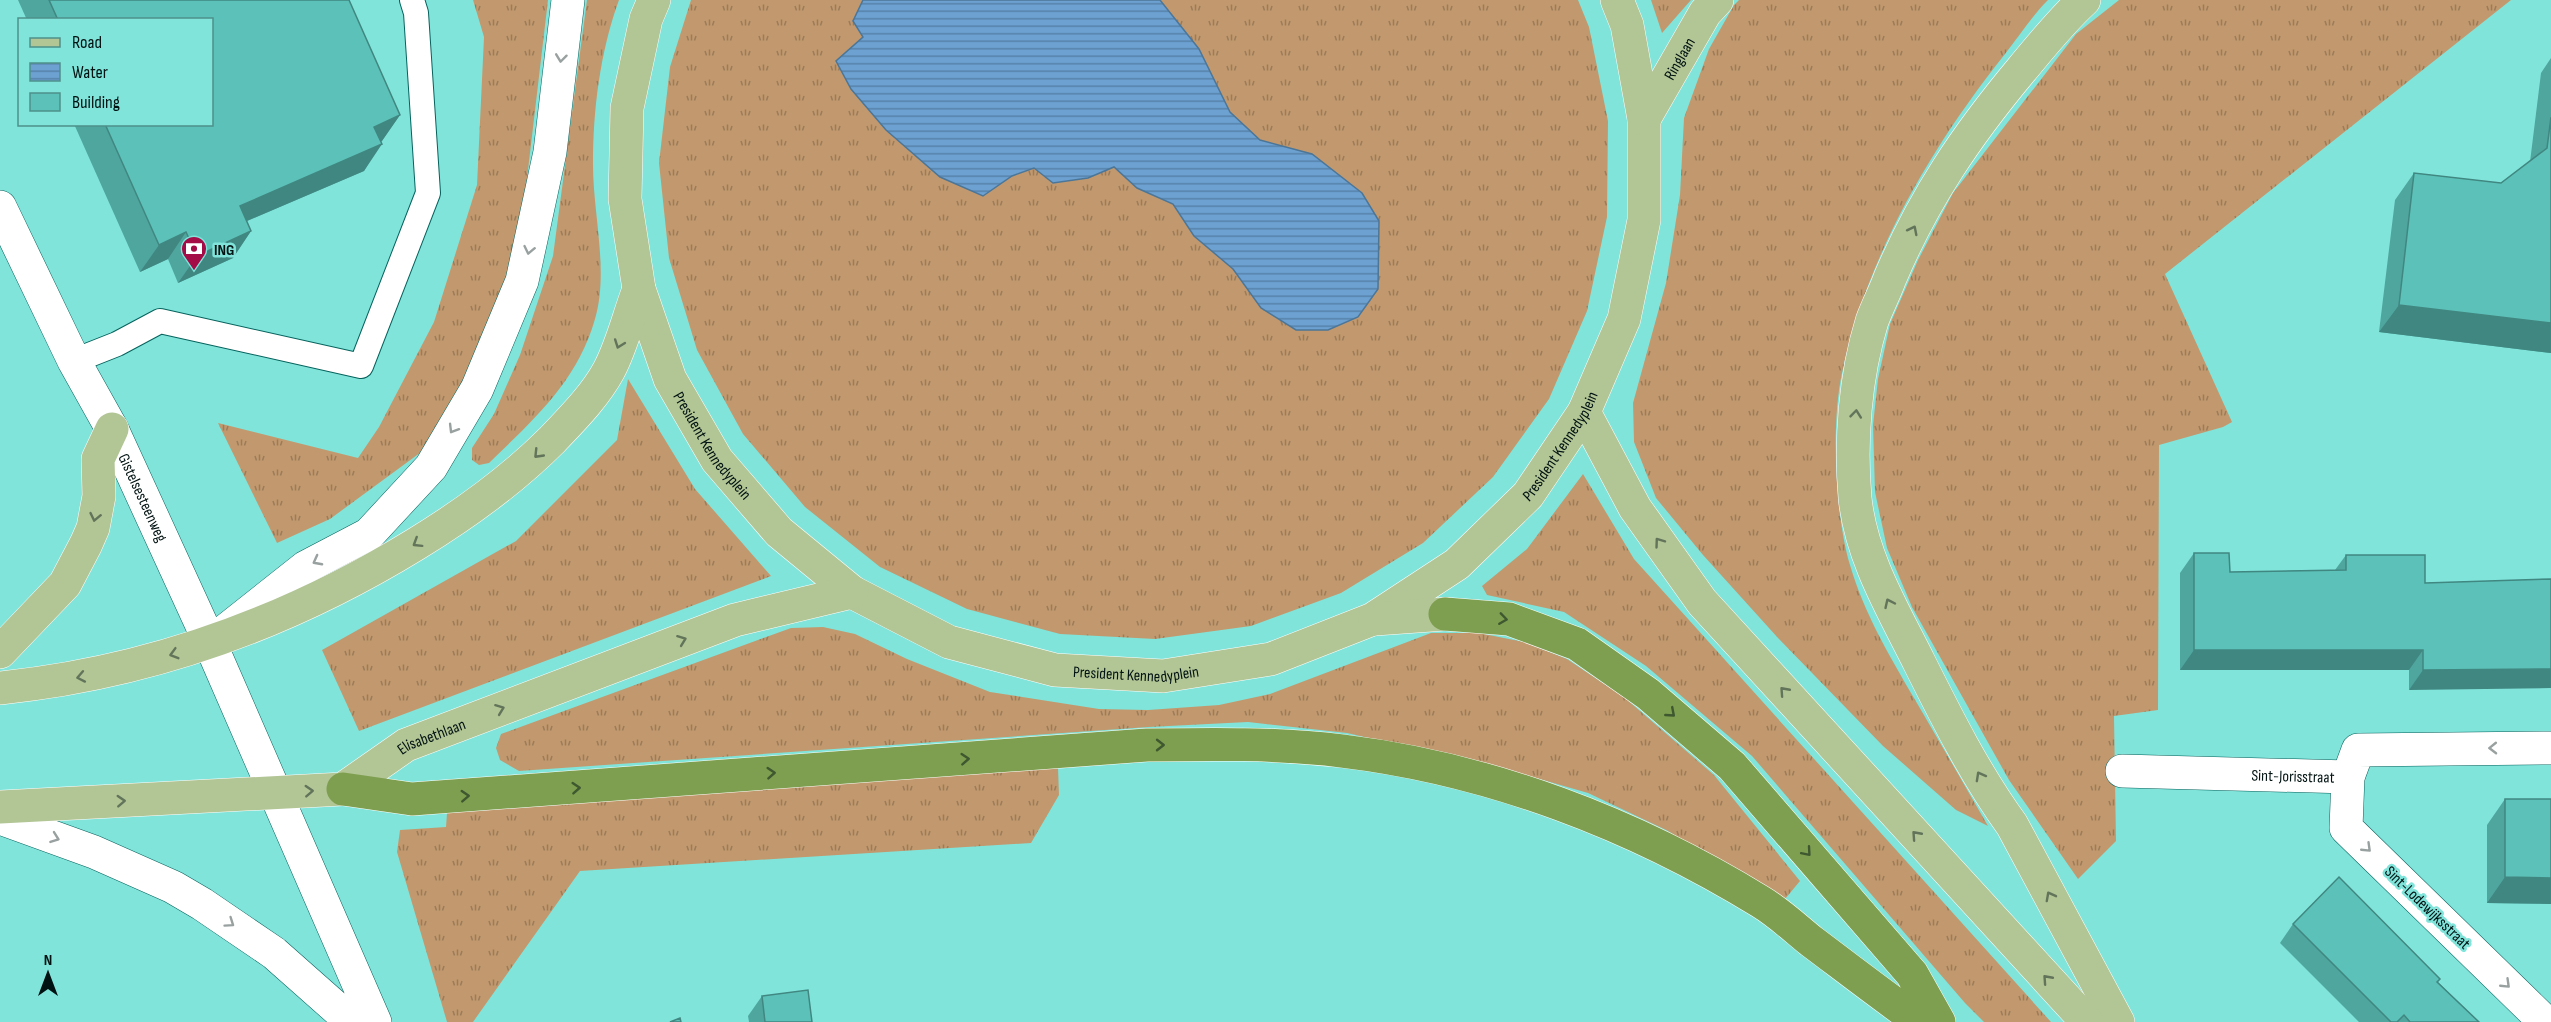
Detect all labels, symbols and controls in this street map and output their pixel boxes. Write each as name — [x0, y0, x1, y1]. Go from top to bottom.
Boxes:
legend — [18, 18, 213, 126]
text: Road — [72, 32, 102, 53]
street label: Ringlaan — [1661, 34, 1700, 84]
one-way arrow — [555, 54, 568, 63]
text: Water — [72, 62, 108, 83]
text: Building — [72, 92, 120, 113]
one-way arrow — [1906, 225, 1917, 236]
bank icon: ING — [179, 234, 209, 272]
place label: ING — [214, 241, 235, 260]
one-way arrow — [523, 245, 536, 255]
one-way arrow — [613, 338, 626, 349]
street label: President Kennedyplein — [669, 389, 755, 504]
street label: President Kennedyplein — [1519, 389, 1603, 506]
one-way arrow — [1849, 410, 1862, 419]
one-way arrow — [449, 423, 460, 433]
one-way arrow — [534, 447, 545, 458]
street label: Gistelsesteenweg — [114, 451, 170, 545]
one-way arrow — [89, 511, 102, 521]
one-way arrow — [413, 536, 424, 547]
one-way arrow — [1655, 537, 1666, 548]
one-way arrow — [313, 554, 323, 565]
one-way arrow — [1885, 599, 1897, 610]
one-way arrow — [1498, 613, 1507, 625]
one-way arrow — [676, 635, 687, 647]
one-way arrow — [169, 647, 180, 659]
street label: President Kennedyplein — [1072, 662, 1200, 687]
one-way arrow — [77, 669, 87, 682]
one-way arrow — [1780, 687, 1791, 698]
one-way arrow — [494, 704, 505, 716]
one-way arrow — [1664, 706, 1675, 717]
street label: Elisabethlaan — [394, 715, 468, 759]
one-way arrow — [1155, 739, 1164, 751]
one-way arrow — [2488, 742, 2497, 754]
one-way arrow — [961, 752, 970, 765]
street label: Sint-Jorisstraat — [2251, 766, 2335, 788]
one-way arrow — [766, 767, 775, 780]
one-way arrow — [1976, 772, 1987, 782]
one-way arrow — [572, 782, 581, 795]
one-way arrow — [305, 784, 314, 797]
one-way arrow — [460, 790, 469, 803]
one-way arrow — [117, 795, 126, 808]
one-way arrow — [49, 830, 60, 843]
one-way arrow — [1912, 831, 1923, 842]
one-way arrow — [2359, 840, 2370, 851]
one-way arrow — [1799, 845, 1810, 856]
street label: Sint-Lodewijksstraat — [2380, 863, 2474, 954]
one-way arrow — [2046, 892, 2057, 903]
one-way arrow — [223, 916, 234, 927]
north arrow — [18, 944, 78, 1004]
text: N — [44, 951, 52, 970]
one-way arrow — [2044, 975, 2055, 986]
one-way arrow — [2499, 976, 2510, 987]

